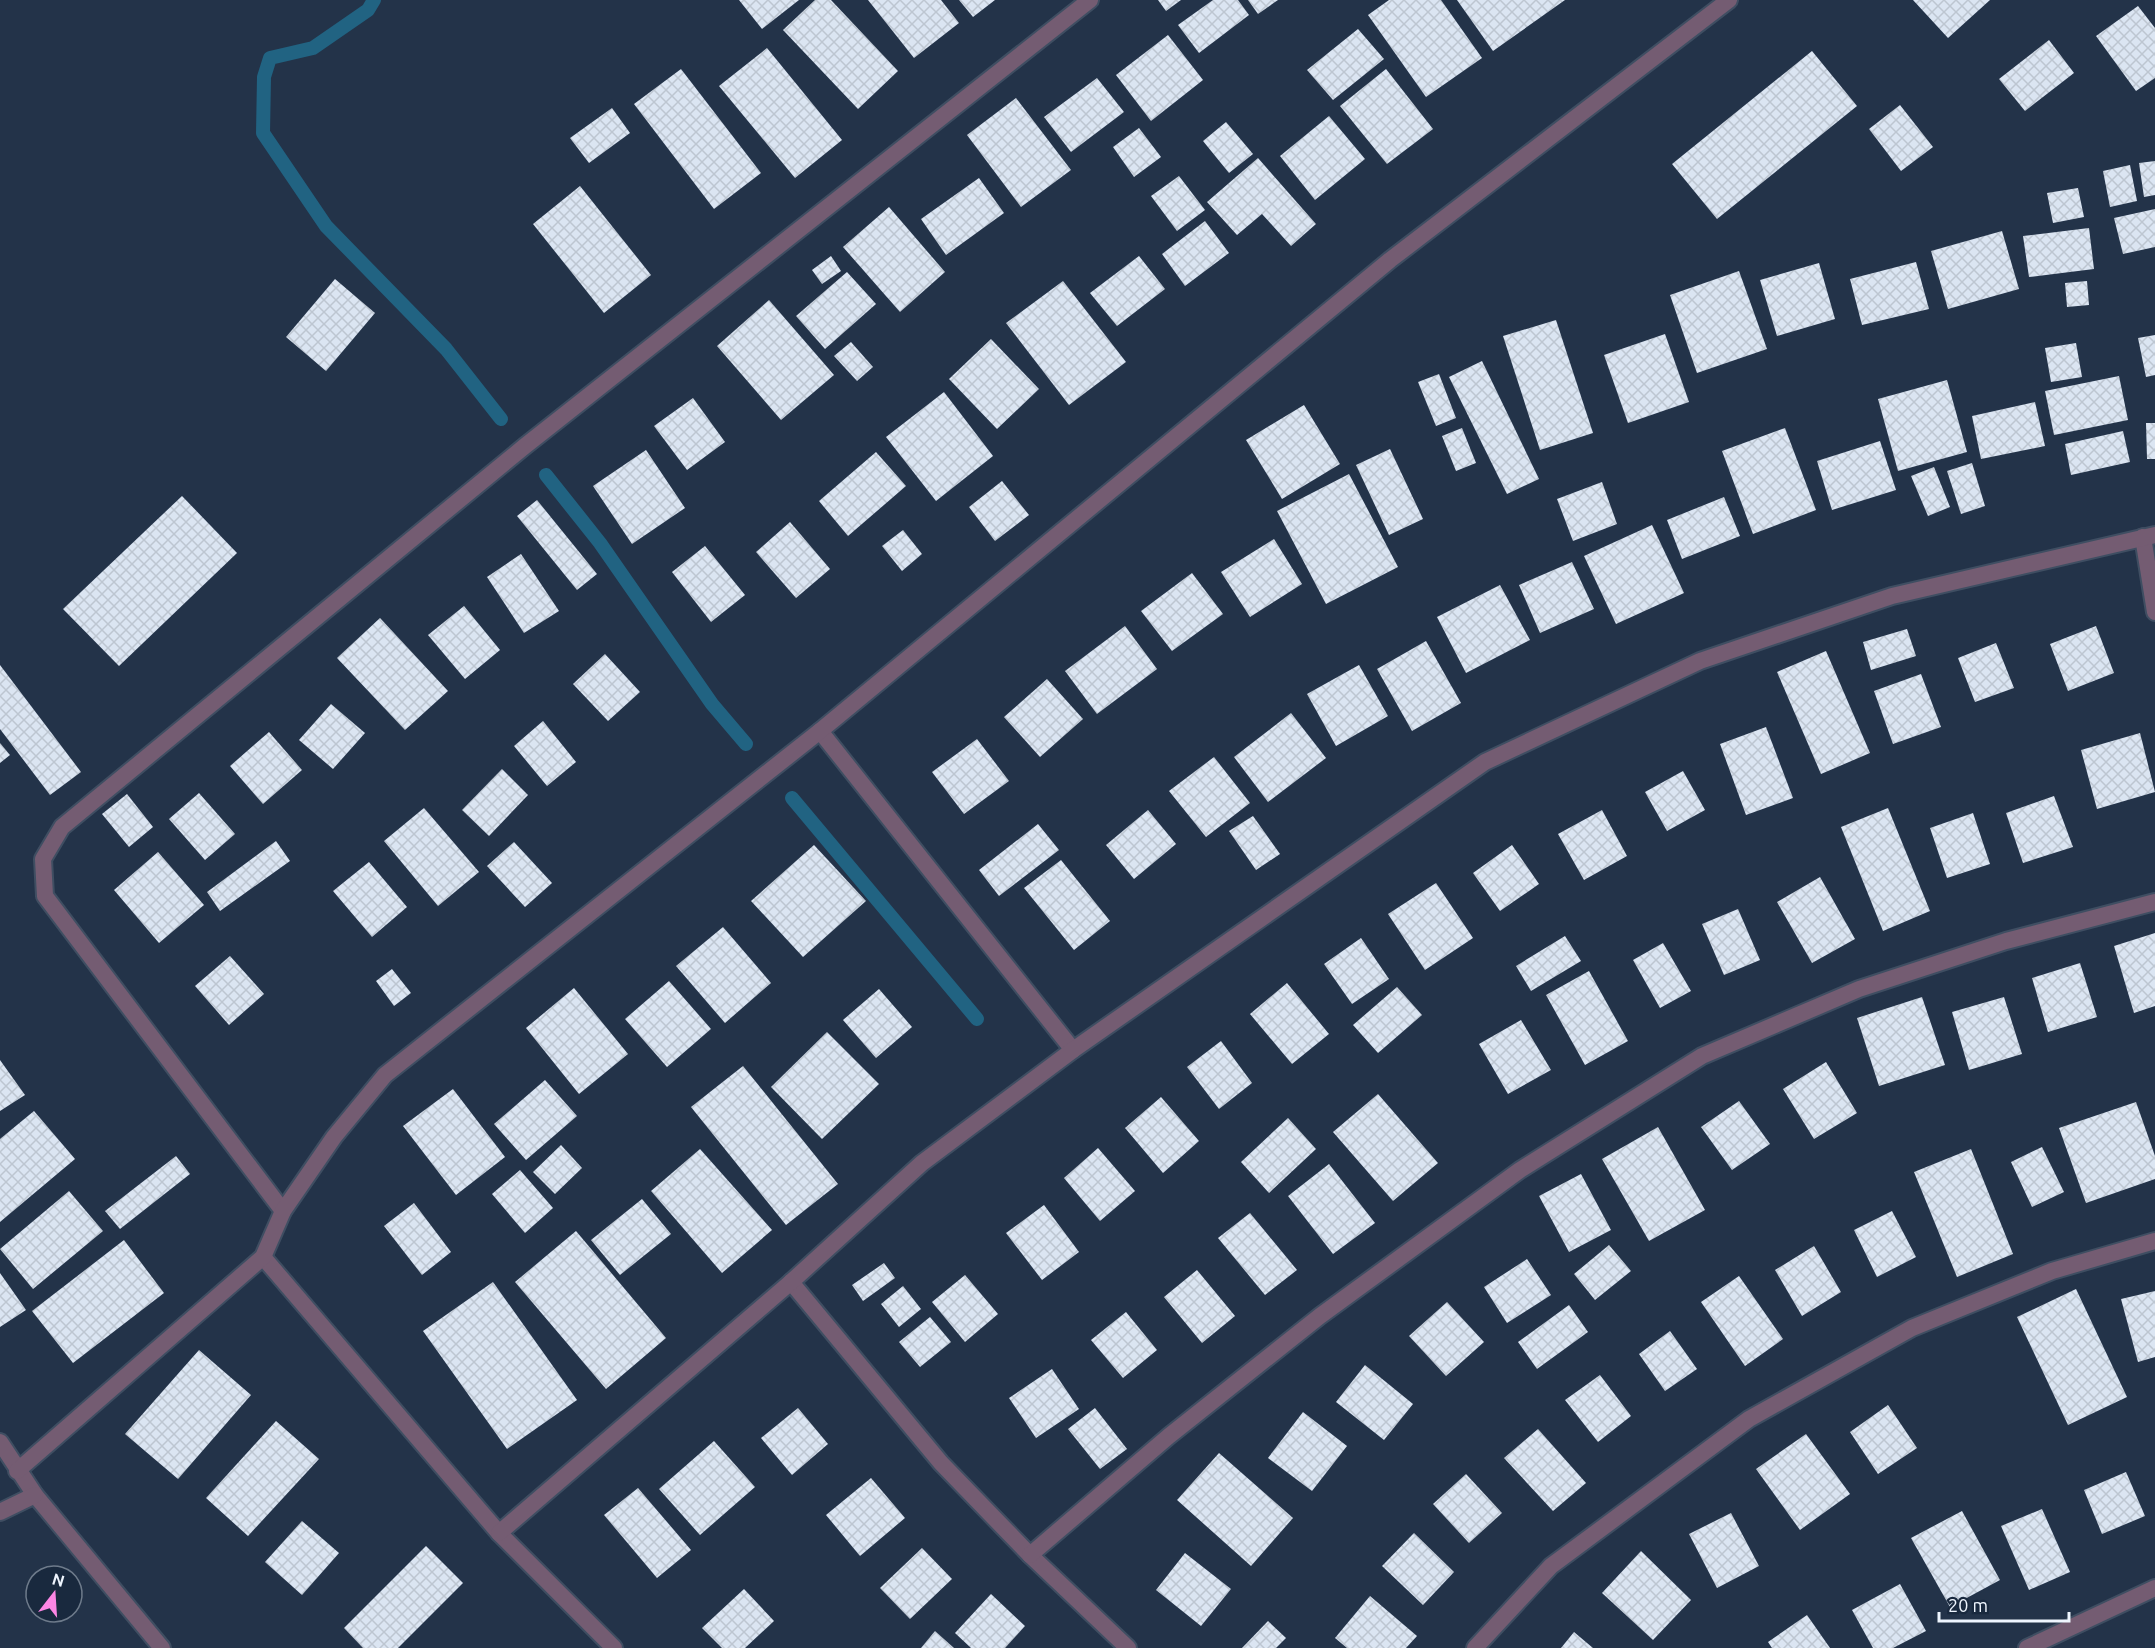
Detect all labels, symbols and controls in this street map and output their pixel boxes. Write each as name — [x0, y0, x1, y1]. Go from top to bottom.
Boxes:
north arrow — [24, 1564, 84, 1624]
text: N — [50, 1569, 67, 1590]
scale bar — [1939, 1585, 2070, 1623]
text: 20 m — [1948, 1595, 1988, 1615]

